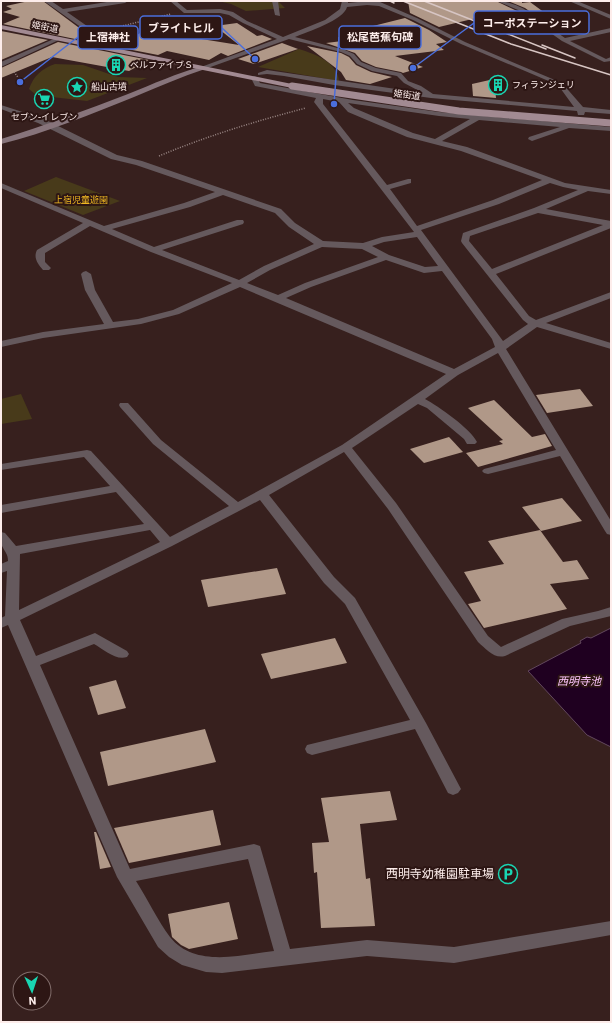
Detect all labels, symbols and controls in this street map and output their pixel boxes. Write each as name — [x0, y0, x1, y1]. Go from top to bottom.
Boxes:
callout: コーポステーション — [474, 11, 589, 34]
callout: ブライトヒル — [140, 16, 222, 39]
text: コーポステーション — [483, 16, 581, 30]
street label: 姫街道 — [31, 19, 59, 34]
text: ブライトヒル — [148, 21, 214, 35]
callout: 上宿神社 — [78, 26, 138, 49]
callout: 松尾芭蕉句碑 — [339, 26, 421, 49]
text: 上宿神社 — [86, 30, 130, 44]
text: 松尾芭蕉句碑 — [347, 30, 413, 44]
building icon: ベルファイブＳ — [105, 54, 127, 76]
place label: ベルファイブＳ — [130, 59, 193, 70]
building icon: フィランジェリ — [487, 74, 509, 96]
place icon: 船山古墳 — [66, 76, 88, 98]
place label: フィランジェリ — [512, 79, 575, 90]
place label: 船山古墳 — [91, 81, 127, 92]
street label: 姫街道 — [393, 87, 421, 102]
supermarket icon: セブン-イレブン — [33, 88, 55, 110]
place label: セブン-イレブン — [11, 111, 77, 122]
park label: 上宿児童遊園 — [54, 194, 108, 205]
water label: 西明寺池 — [557, 674, 602, 688]
parking icon: 西明寺幼稚園駐車場 — [497, 863, 519, 885]
place label: 西明寺幼稚園駐車場 — [386, 866, 494, 881]
north arrow — [12, 971, 52, 1011]
text: N — [28, 994, 37, 1008]

